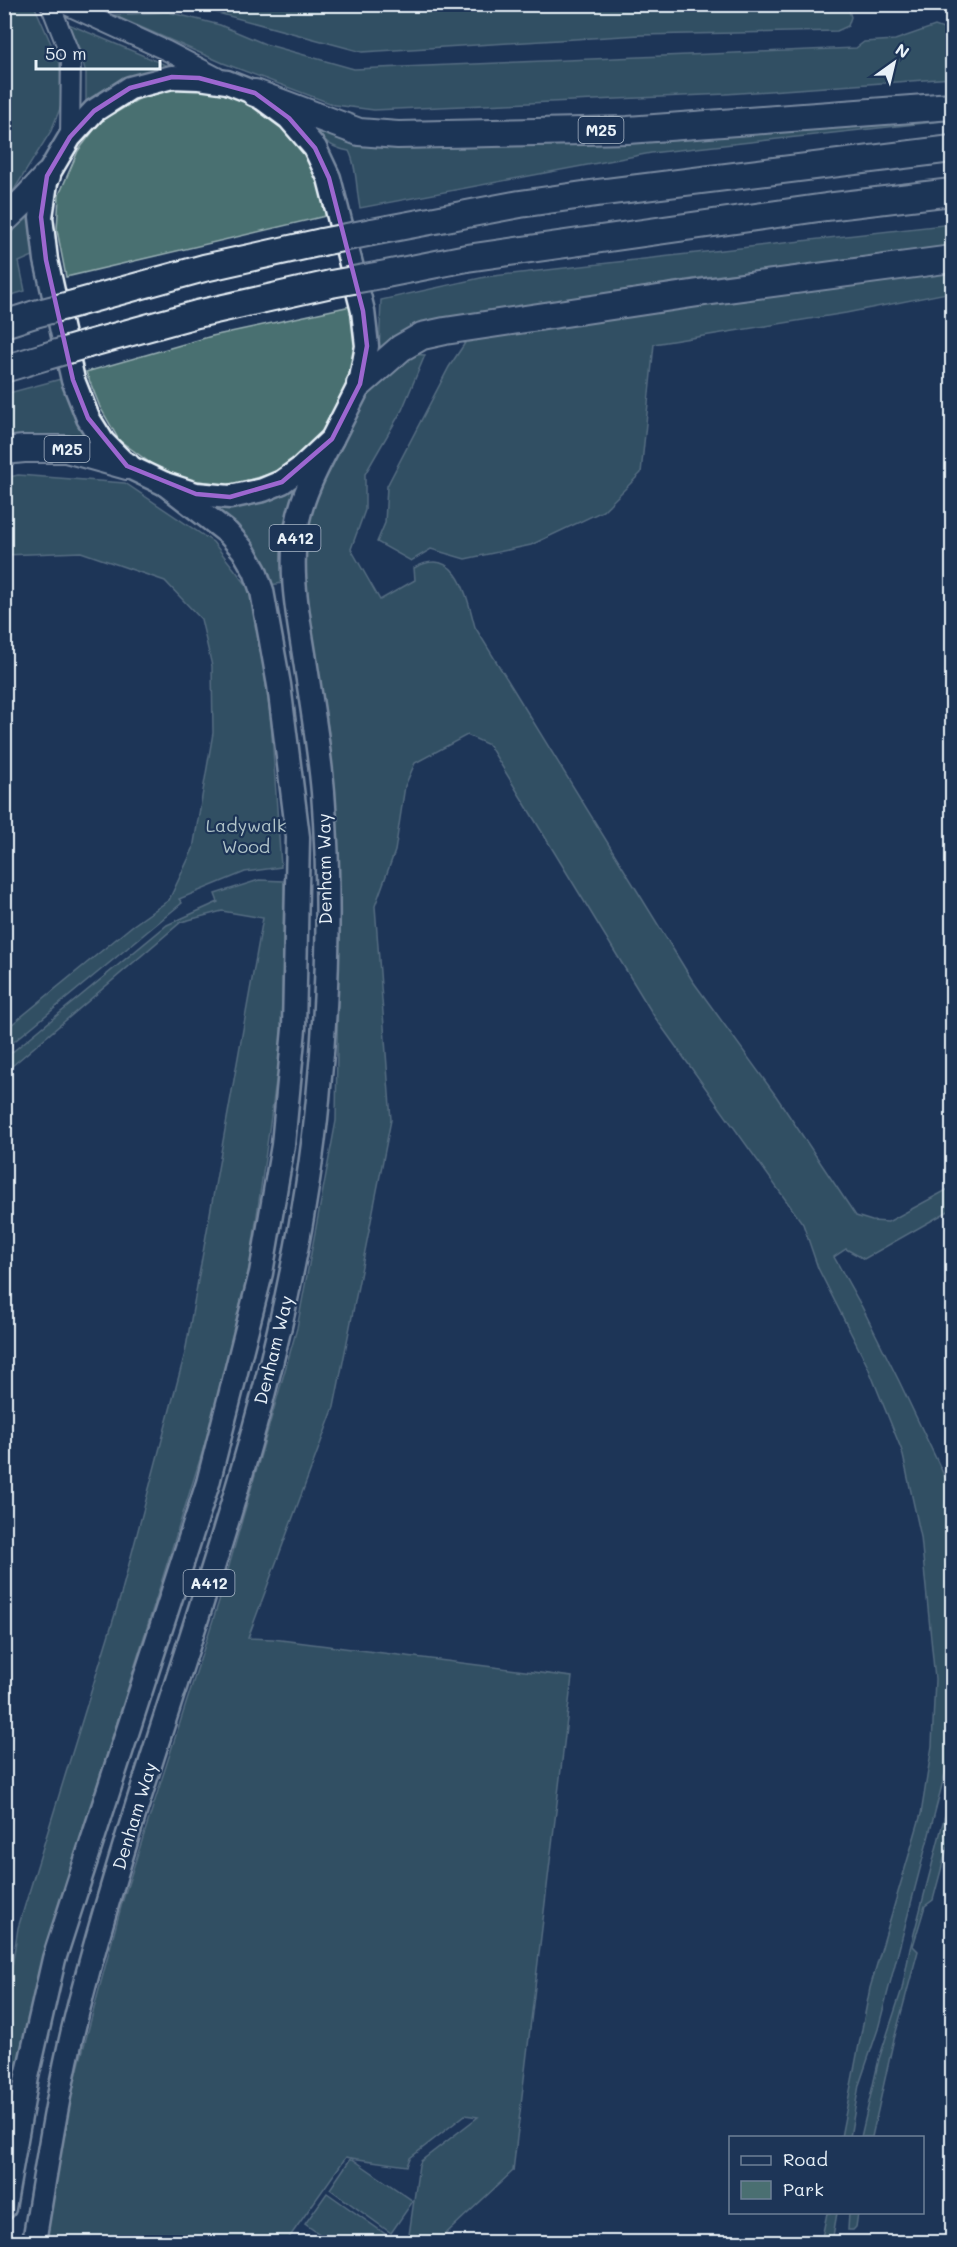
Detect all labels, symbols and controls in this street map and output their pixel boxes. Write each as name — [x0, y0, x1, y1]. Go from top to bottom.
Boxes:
scale bar — [36, 33, 160, 71]
north arrow — [864, 33, 924, 93]
text: N — [892, 38, 914, 62]
text: 50 m — [45, 41, 87, 65]
road number: M25 — [578, 117, 624, 143]
road number: M25 — [44, 436, 90, 462]
road number: A412 — [270, 525, 320, 551]
park label: Ladywalk Wood — [206, 813, 286, 858]
street label: Denham Way — [311, 813, 337, 925]
street label: Denham Way — [248, 1293, 298, 1407]
road number: A412 — [184, 1570, 234, 1596]
street label: Denham Way — [106, 1759, 162, 1872]
legend — [729, 2136, 924, 2214]
text: Road — [783, 2147, 828, 2171]
text: Park — [783, 2177, 824, 2201]

